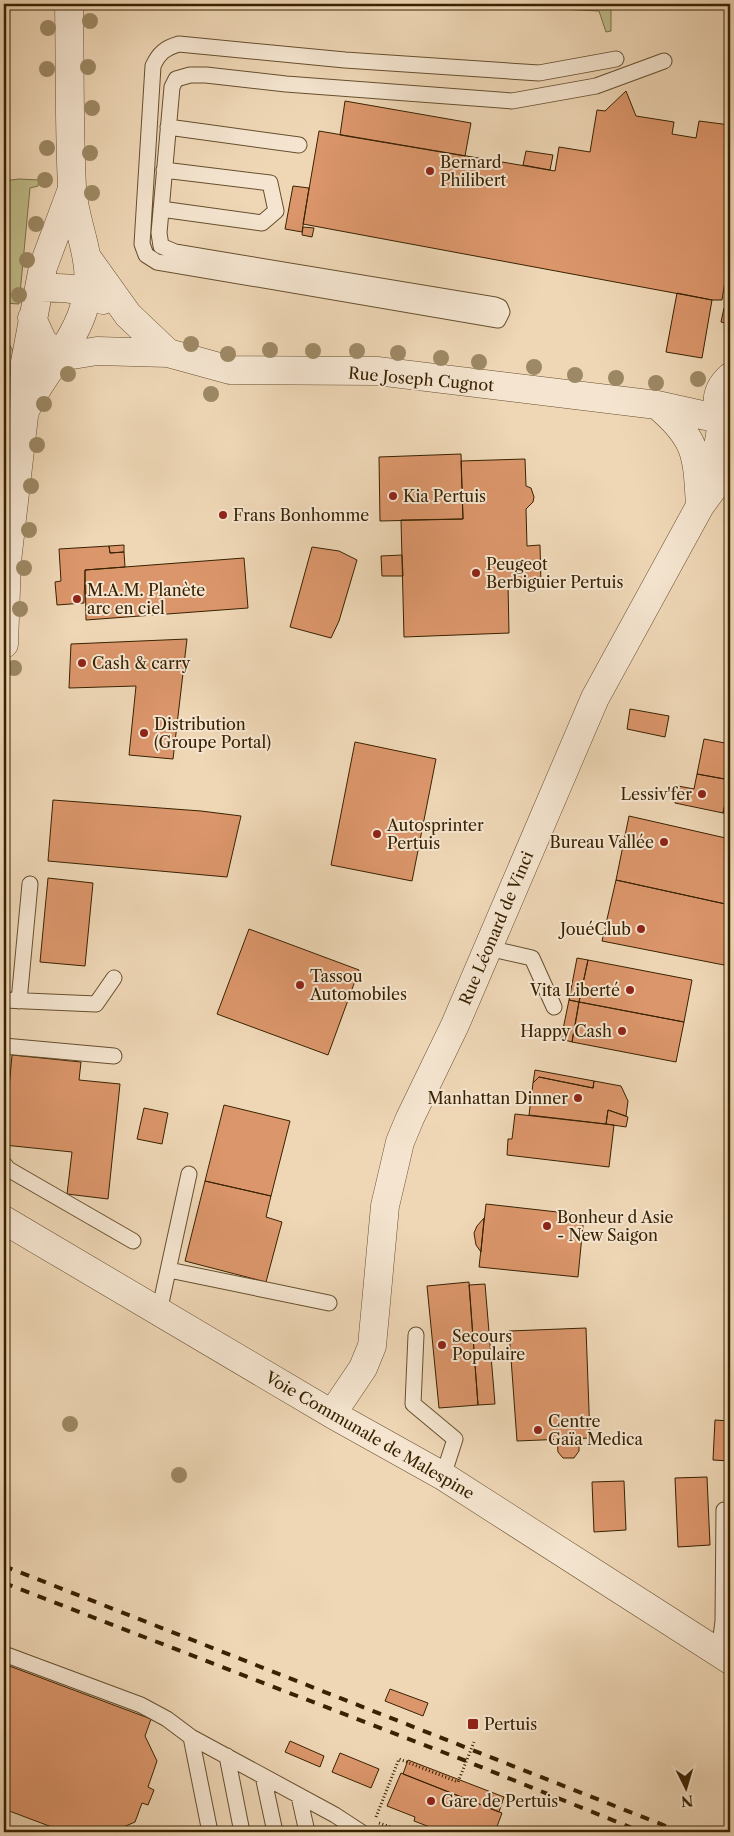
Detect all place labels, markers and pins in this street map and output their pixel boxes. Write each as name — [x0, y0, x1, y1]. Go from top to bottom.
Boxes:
place label: Bernard Philibert — [440, 152, 506, 190]
marker: Bernard Philibert — [424, 165, 436, 177]
place label: Kia Pertuis — [403, 486, 486, 506]
marker: Kia Pertuis — [387, 490, 399, 502]
place label: Frans Bonhomme — [233, 505, 369, 525]
marker: Frans Bonhomme — [217, 509, 229, 521]
place label: Peugeot Berbiguier Pertuis — [486, 554, 623, 592]
marker: Peugeot Berbiguier Pertuis — [470, 567, 482, 579]
place label: M.A.M. Planète arc en ciel — [87, 580, 205, 618]
marker: M.A.M. Planète arc en ciel — [71, 593, 83, 605]
place label: Cash & carry — [92, 653, 191, 673]
marker: Cash & carry — [76, 657, 88, 669]
place label: Distribution (Groupe Portal) — [154, 714, 271, 752]
marker: Distribution (Groupe Portal) — [138, 727, 150, 739]
place label: Lessiv'fer — [621, 784, 692, 804]
marker: Lessiv'fer — [696, 788, 708, 800]
place label: Autosprinter Pertuis — [386, 815, 484, 853]
marker: Autosprinter Pertuis — [371, 828, 383, 840]
place label: Bureau Vallée — [550, 832, 654, 852]
marker: Bureau Vallée — [658, 836, 670, 848]
place label: JouéClub — [557, 919, 631, 939]
marker: JouéClub — [635, 923, 647, 935]
place label: Tassou Automobiles — [309, 966, 407, 1004]
marker: Tassou Automobiles — [294, 979, 306, 991]
place label: Vita Liberté — [529, 980, 620, 1000]
marker: Vita Liberté — [624, 984, 636, 996]
place label: Happy Cash — [520, 1021, 612, 1041]
marker: Happy Cash — [616, 1025, 628, 1037]
place label: Manhattan Dinner — [427, 1088, 568, 1108]
marker: Manhattan Dinner — [572, 1092, 584, 1104]
place label: Bonheur d Asie - New Saigon — [557, 1207, 674, 1245]
marker: Bonheur d Asie - New Saigon — [541, 1220, 553, 1232]
place label: Secours Populaire — [452, 1326, 525, 1364]
marker: Secours Populaire — [436, 1339, 448, 1351]
place label: Centre Gaïa Medica — [548, 1411, 643, 1449]
marker: Centre Gaïa Medica — [532, 1424, 544, 1436]
place label: Pertuis — [484, 1714, 537, 1734]
marker: Pertuis — [466, 1717, 480, 1731]
place label: Gare de Pertuis — [441, 1791, 558, 1811]
marker: Gare de Pertuis — [425, 1795, 437, 1807]

